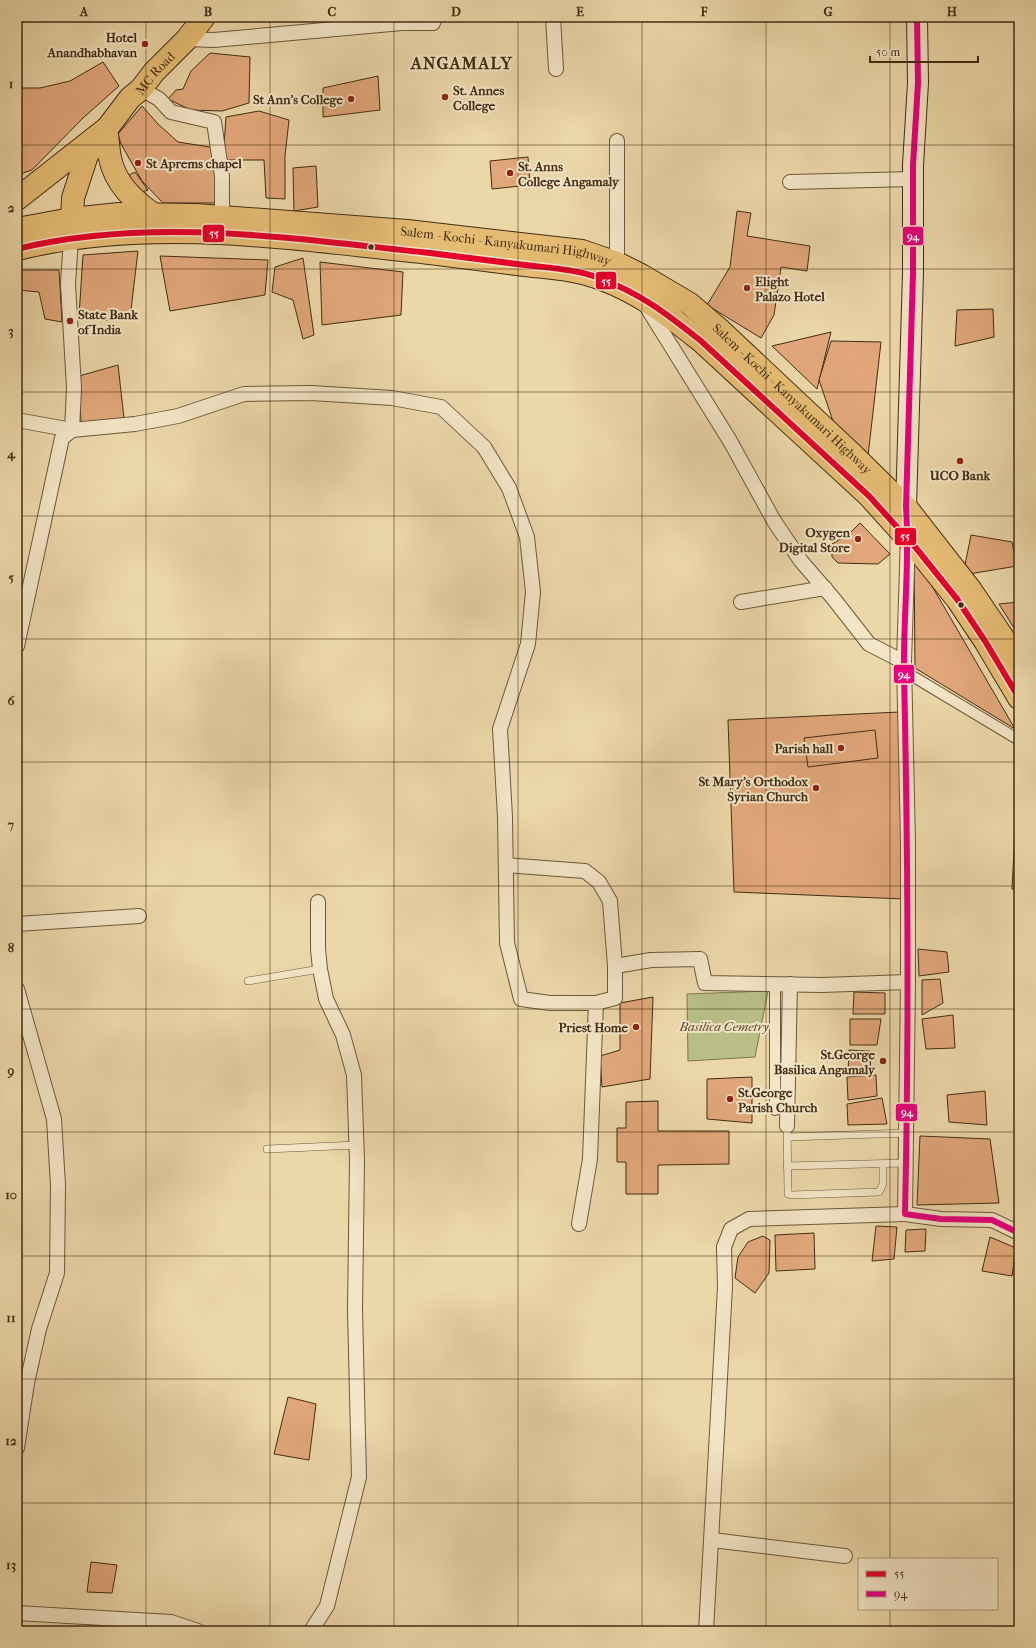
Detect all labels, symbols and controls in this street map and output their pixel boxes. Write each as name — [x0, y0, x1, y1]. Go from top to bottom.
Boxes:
text: A — [79, 4, 89, 19]
text: B — [204, 4, 213, 19]
text: C — [328, 4, 337, 19]
text: D — [451, 4, 461, 19]
text: E — [576, 4, 584, 19]
text: F — [700, 4, 708, 19]
text: G — [823, 4, 833, 19]
text: H — [947, 4, 958, 19]
place label: Hotel Anandhabhavan — [46, 30, 137, 60]
scale bar — [870, 38, 978, 64]
marker: Hotel Anandhabhavan — [140, 39, 150, 49]
text: 50 m — [876, 45, 900, 59]
street label: MC Road — [132, 48, 178, 98]
district label: ANGAMALY — [410, 53, 514, 73]
text: 1 — [9, 76, 14, 91]
place label: St. Annes College — [453, 83, 505, 114]
place label: St Ann's College — [253, 92, 344, 108]
marker: St. Annes College — [440, 92, 450, 102]
marker: St Ann's College — [346, 94, 356, 104]
place label: St Aprems chapel — [146, 156, 242, 172]
marker: St Aprems chapel — [133, 158, 143, 168]
place label: St. Anns College Angamaly — [518, 159, 620, 190]
marker: St. Anns College Angamaly — [505, 168, 515, 178]
text: 2 — [8, 200, 15, 215]
street label: Salem - Kochi - Kanyakumari Highway — [400, 223, 614, 268]
line badge: 55 — [202, 224, 225, 243]
line badge: 94 — [902, 226, 924, 246]
text: 55 — [209, 227, 219, 240]
text: 94 — [906, 230, 920, 243]
unlabelled marker — [366, 242, 376, 252]
line badge: 55 — [595, 271, 617, 290]
place label: Elight Palazo Hotel — [755, 274, 825, 304]
text: 55 — [601, 275, 611, 288]
marker: Elight Palazo Hotel — [742, 283, 752, 293]
place label: State Bank of India — [78, 307, 139, 337]
marker: State Bank of India — [65, 316, 75, 326]
street label: Salem - Kochi - Kanyakumari Highway — [710, 320, 876, 478]
text: 3 — [8, 323, 14, 339]
text: 4 — [6, 446, 16, 462]
marker: UCO Bank — [955, 456, 965, 466]
place label: UCO Bank — [929, 468, 992, 483]
place label: Oxygen Digital Store — [779, 525, 851, 556]
line badge: 55 — [894, 527, 917, 546]
text: 55 — [900, 530, 910, 543]
marker: Oxygen Digital Store — [853, 534, 863, 544]
text: 5 — [8, 570, 14, 585]
unlabelled marker — [956, 600, 966, 610]
line badge: 94 — [893, 664, 915, 684]
text: 94 — [897, 668, 911, 681]
text: 6 — [7, 693, 15, 708]
place label: Parish hall — [775, 741, 833, 756]
marker: Parish hall — [836, 743, 846, 753]
place label: St Mary's Orthodox Syrian Church — [698, 774, 809, 805]
marker: St Mary's Orthodox Syrian Church — [811, 783, 821, 793]
text: 7 — [7, 817, 15, 832]
text: 8 — [8, 940, 15, 955]
park label: Basilica Cemetry — [678, 1019, 769, 1034]
place label: Priest Home — [558, 1020, 629, 1035]
marker: Priest Home — [631, 1022, 641, 1032]
place label: St.George Basilica Angamaly — [774, 1047, 876, 1078]
marker: St.George Basilica Angamaly — [878, 1056, 888, 1066]
text: 9 — [7, 1063, 15, 1079]
place label: St.George Parish Church — [738, 1085, 818, 1115]
marker: St.George Parish Church — [725, 1094, 735, 1104]
line badge: 94 — [895, 1103, 918, 1122]
text: 94 — [900, 1106, 914, 1119]
text: 10 — [5, 1187, 17, 1202]
text: 11 — [6, 1310, 16, 1325]
text: 12 — [5, 1433, 17, 1448]
text: 13 — [6, 1557, 16, 1573]
legend — [858, 1558, 998, 1610]
text: 55 — [894, 1567, 904, 1581]
text: 94 — [894, 1587, 908, 1601]

